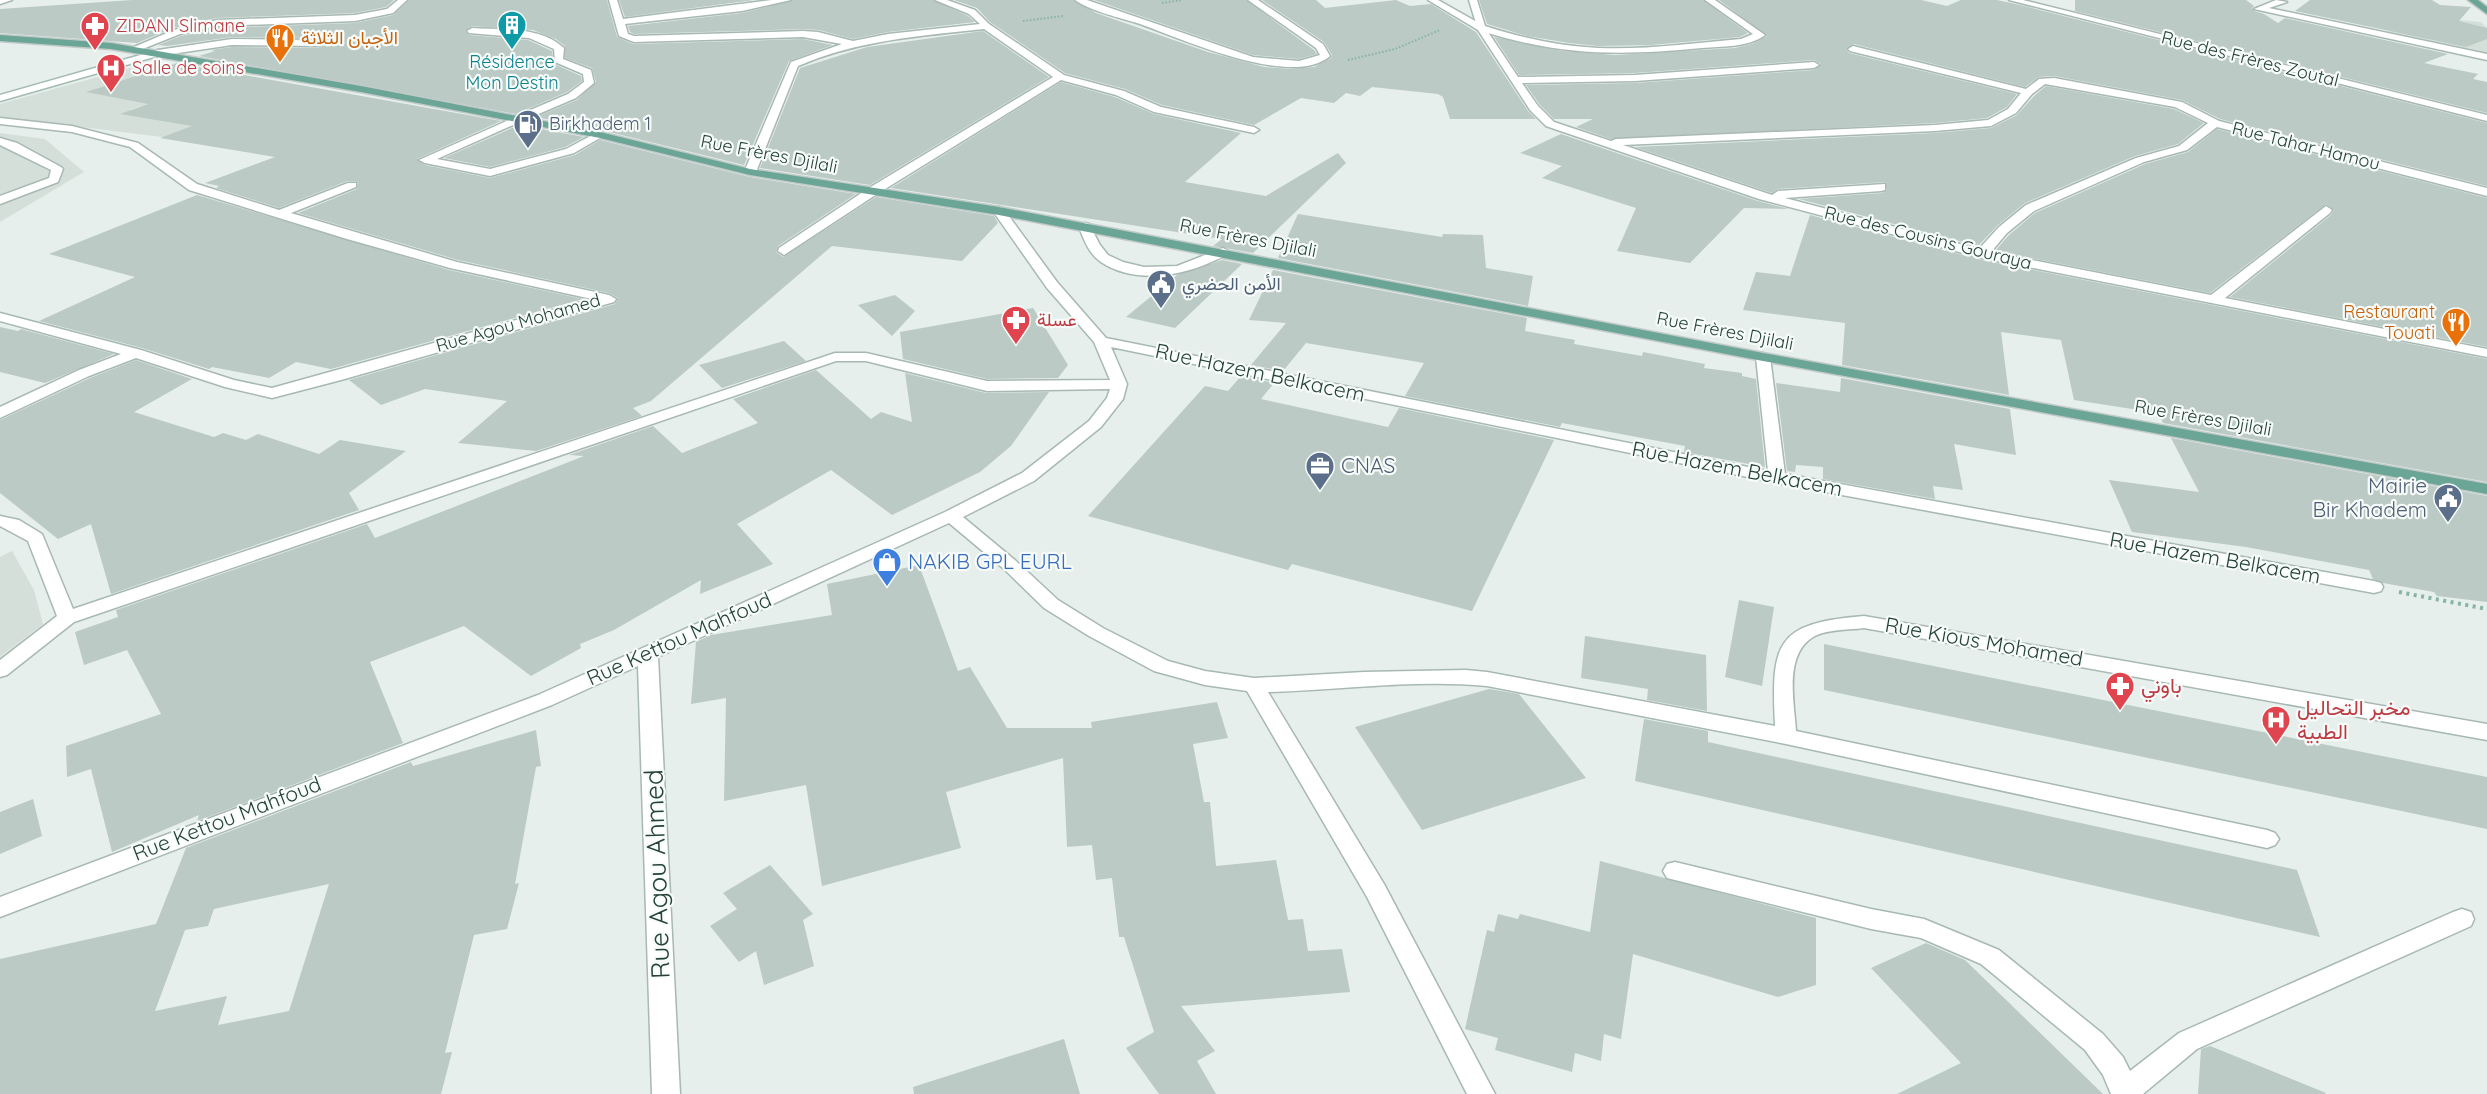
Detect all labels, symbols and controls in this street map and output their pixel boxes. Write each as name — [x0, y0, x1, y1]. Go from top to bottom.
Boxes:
building icon: Résidence Mon Destin — [496, 9, 528, 51]
pharmacy icon: ZIDANI Slimane — [79, 10, 111, 52]
place label: ZIDANI Slimane — [116, 14, 245, 37]
restaurant icon: الأجبان الثلاثة — [264, 22, 296, 64]
street label: Rue des Frères Zoutal — [2159, 25, 2341, 92]
place label: الأجبان الثلاثة — [301, 26, 398, 49]
place label: Résidence Mon Destin — [465, 50, 559, 94]
hospital icon: Salle de soins — [95, 52, 127, 94]
place label: Salle de soins — [132, 56, 244, 79]
fuel station icon: Birkhadem 1 — [512, 108, 544, 150]
place label: Birkhadem 1 — [549, 112, 651, 135]
street label: Rue Tahar Hamou — [2230, 116, 2382, 175]
street label: Rue Frères Djilali — [699, 129, 839, 178]
street label: Rue des Cousins Gouraya — [1822, 201, 2034, 274]
street label: Rue Frères Djilali — [1178, 213, 1318, 262]
public building icon: الأمن الحضري — [1145, 268, 1177, 310]
place label: الأمن الحضري — [1182, 272, 1281, 299]
street label: Rue Agou Mohamed — [433, 288, 603, 357]
place label: Restaurant Touati — [2343, 300, 2435, 344]
pharmacy icon: عسلة — [1000, 304, 1032, 346]
street label: Rue Frères Djilali — [1655, 306, 1795, 355]
restaurant icon: Restaurant Touati — [2440, 306, 2472, 348]
place label: عسلة — [1037, 308, 1077, 331]
street label: Rue Hazem Belkacem — [1153, 337, 1368, 407]
street label: Rue Frères Djilali — [2133, 394, 2273, 441]
street label: Rue Hazem Belkacem — [1630, 435, 1845, 501]
office icon: CNAS — [1304, 450, 1336, 492]
place label: CNAS — [1341, 452, 1395, 478]
place label: Mairie Bir Khadem — [2312, 472, 2427, 522]
public building icon: Mairie Bir Khadem — [2432, 482, 2464, 524]
street label: Rue Hazem Belkacem — [2108, 526, 2323, 588]
shop icon: NAKIB GPL EURL — [871, 546, 903, 588]
place label: NAKIB GPL EURL — [908, 548, 1072, 574]
street label: Rue Kettou Mahfoud — [582, 586, 775, 691]
street label: Rue Kious Mohamed — [1883, 611, 2085, 671]
pharmacy icon: باوني — [2104, 670, 2136, 712]
place label: باوني — [2141, 672, 2182, 703]
place label: مخبر التحاليل الطبية — [2297, 694, 2410, 744]
hospital icon: مخبر التحاليل الطبية — [2260, 704, 2292, 746]
street label: Rue Agou Ahmed — [636, 769, 677, 979]
street label: Rue Kettou Mahfoud — [129, 770, 325, 866]

